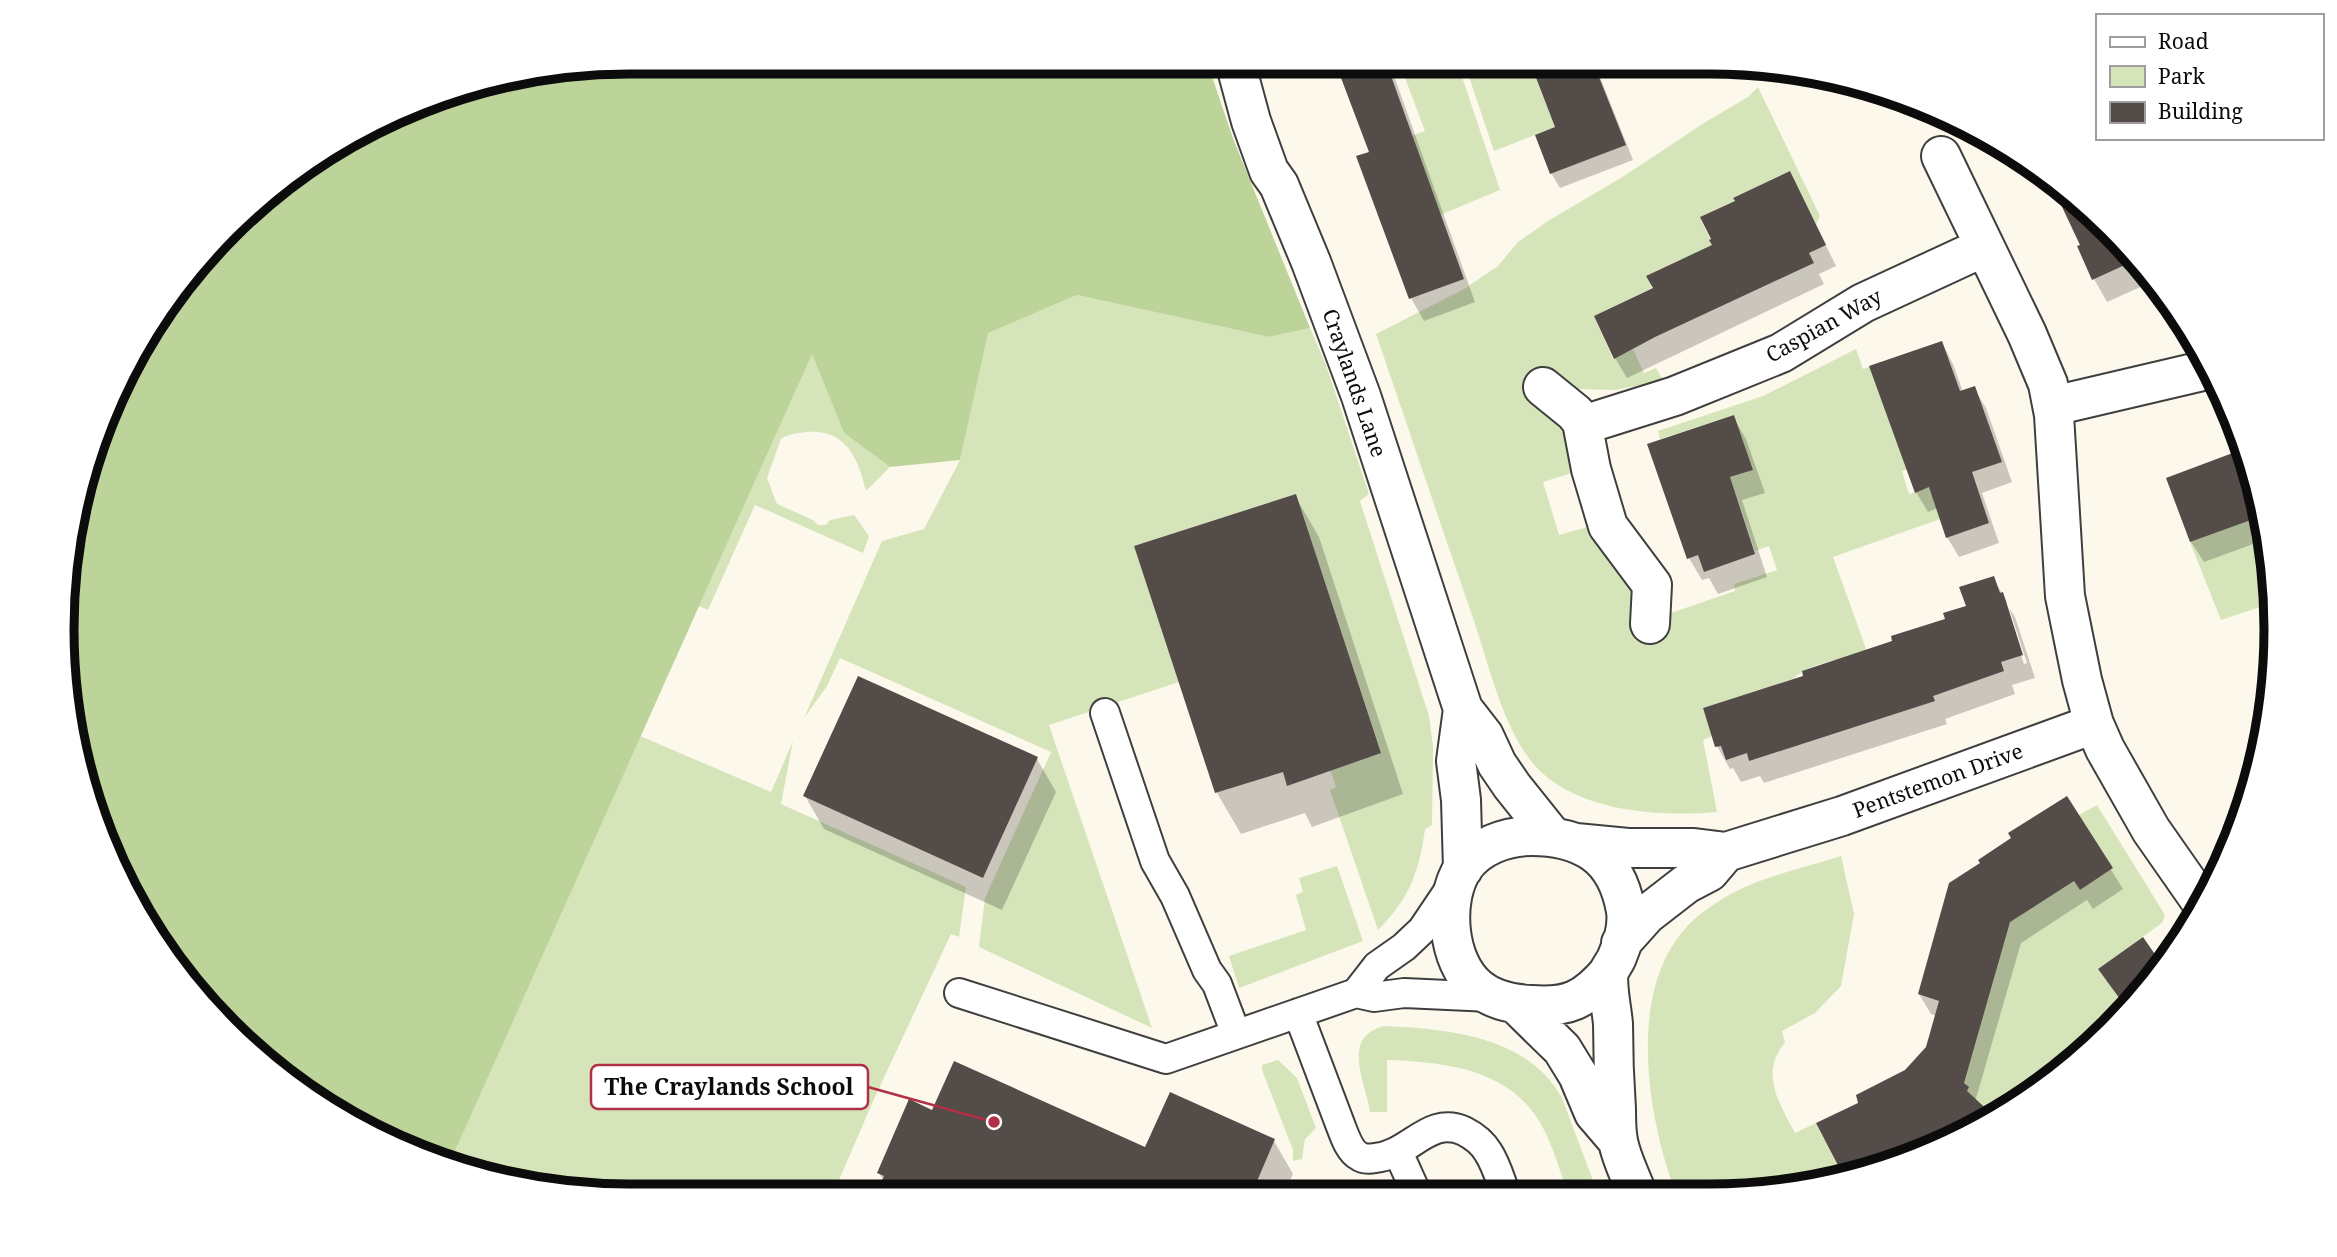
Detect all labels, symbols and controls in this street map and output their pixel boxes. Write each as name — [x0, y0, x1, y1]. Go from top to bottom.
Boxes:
legend — [2096, 14, 2323, 140]
text: Road — [2158, 27, 2209, 55]
text: Park — [2158, 62, 2205, 90]
text: Building — [2158, 97, 2243, 125]
street label: Caspian Way — [1761, 282, 1887, 369]
street label: Craylands Lane — [1316, 305, 1393, 461]
street label: Pentstemon Drive — [1849, 736, 2027, 824]
callout: The Craylands School — [591, 1065, 868, 1109]
text: The Craylands School — [604, 1070, 854, 1102]

